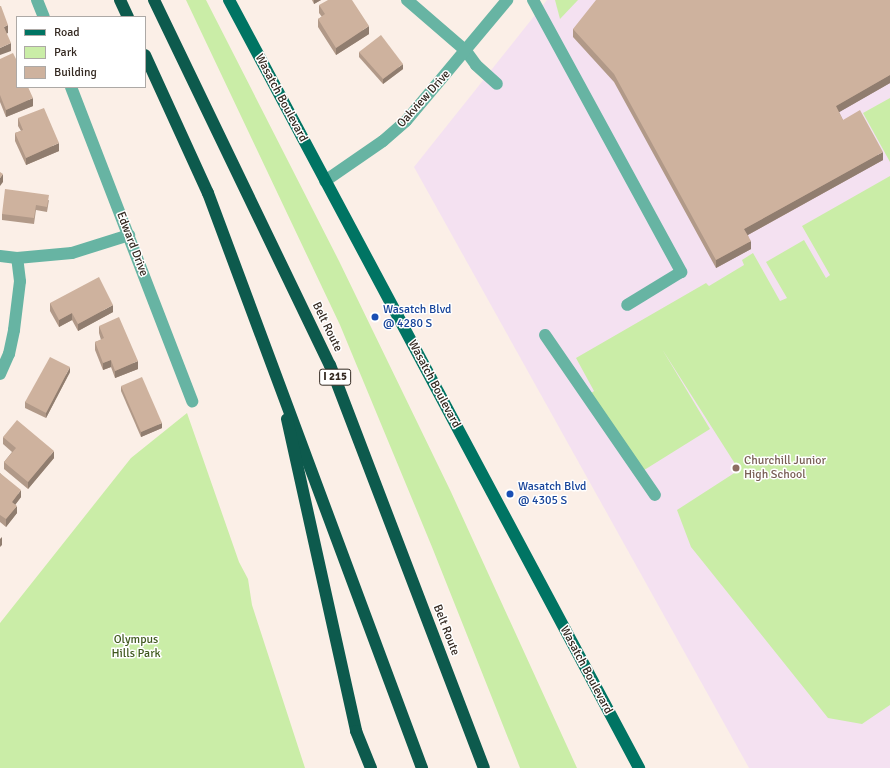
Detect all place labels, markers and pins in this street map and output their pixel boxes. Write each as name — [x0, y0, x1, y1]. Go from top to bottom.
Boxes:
place label: Wasatch Blvd @ 4280 S — [383, 303, 451, 331]
marker: Wasatch Blvd @ 4280 S — [370, 312, 380, 322]
place label: Churchill Junior High School — [744, 454, 826, 482]
marker: Churchill Junior High School — [731, 463, 741, 473]
place label: Wasatch Blvd @ 4305 S — [518, 480, 586, 508]
marker: Wasatch Blvd @ 4305 S — [505, 489, 515, 499]

